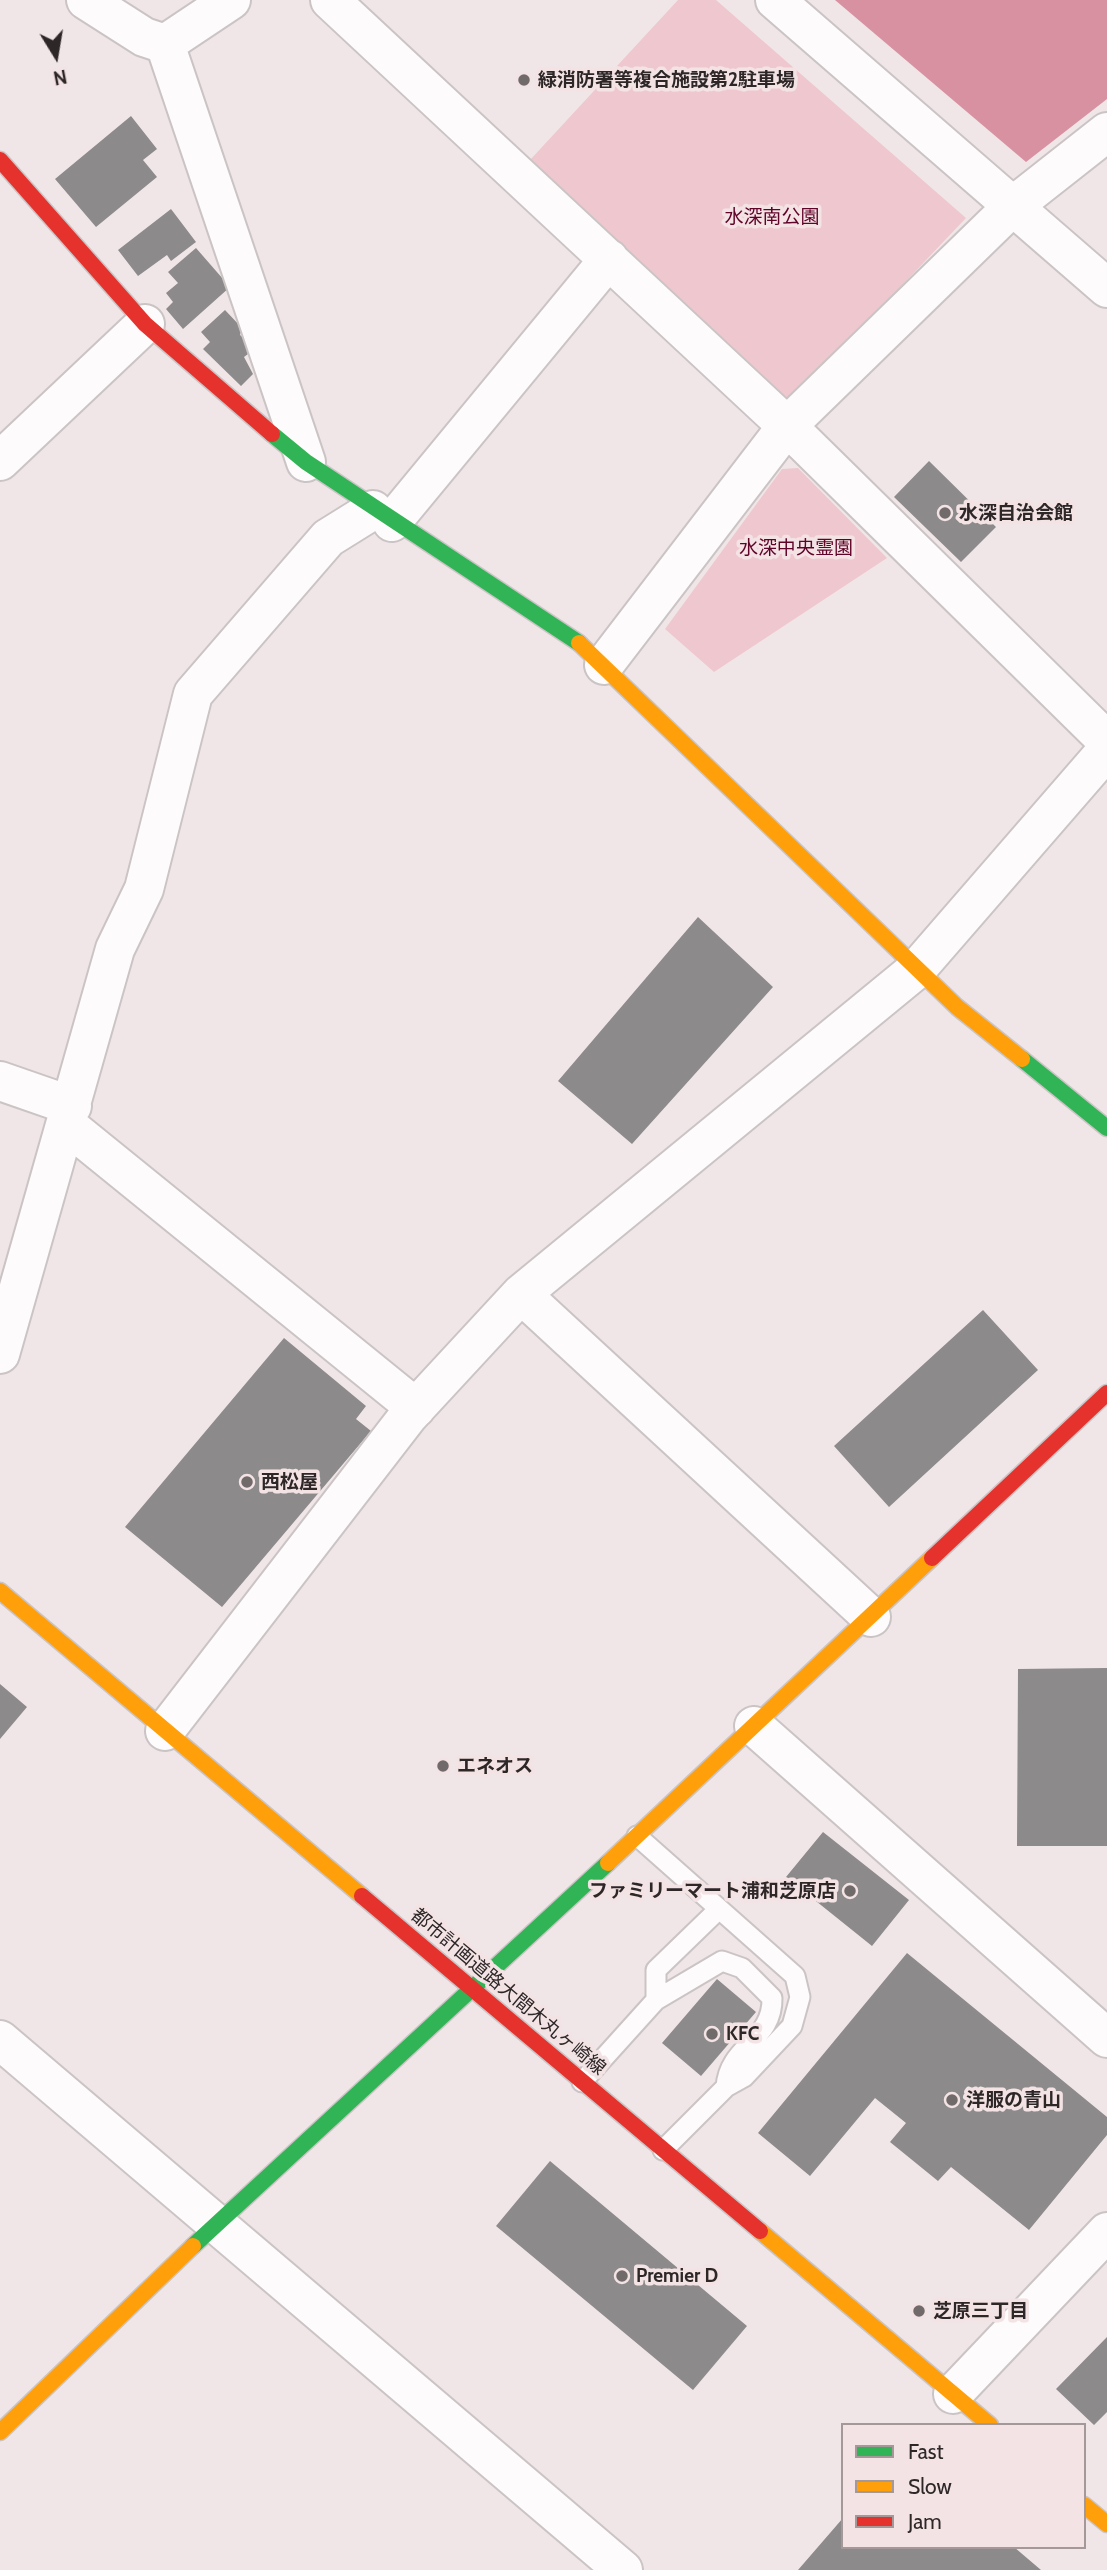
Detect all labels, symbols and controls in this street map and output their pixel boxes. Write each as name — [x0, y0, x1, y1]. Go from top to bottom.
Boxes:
north arrow — [21, 21, 91, 91]
text: N — [51, 65, 69, 90]
place label: 緑消防署等複合施設第2駐車場 — [538, 69, 795, 91]
marker: 緑消防署等複合施設第2駐車場 — [516, 72, 532, 88]
park label: 水深南公園 — [725, 206, 819, 228]
place label: 水深自治会館 — [959, 502, 1073, 524]
marker: 水深自治会館 — [937, 505, 953, 521]
park label: 水深中央霊園 — [739, 537, 853, 559]
place label: 西松屋 — [261, 1471, 318, 1493]
marker: 西松屋 — [239, 1474, 255, 1490]
place label: エネオス — [457, 1755, 533, 1777]
marker: エネオス — [435, 1758, 451, 1774]
place label: ファミリーマート浦和芝原店 — [589, 1880, 836, 1902]
marker: ファミリーマート浦和芝原店 — [842, 1883, 858, 1899]
street label: 都市計画道路大間木丸ヶ崎線 — [406, 1904, 610, 2080]
place label: KFC — [726, 2023, 759, 2045]
marker: KFC — [704, 2026, 720, 2042]
place label: 洋服の青山 — [966, 2089, 1061, 2111]
marker: 洋服の青山 — [944, 2092, 960, 2108]
place label: Premier D — [636, 2265, 718, 2287]
marker: Premier D — [614, 2268, 630, 2284]
place label: 芝原三丁目 — [933, 2300, 1028, 2322]
marker: 芝原三丁目 — [911, 2303, 927, 2319]
legend — [841, 2423, 1086, 2549]
text: Fast — [908, 2439, 944, 2464]
text: Slow — [908, 2474, 952, 2499]
text: Jam — [908, 2509, 942, 2534]

